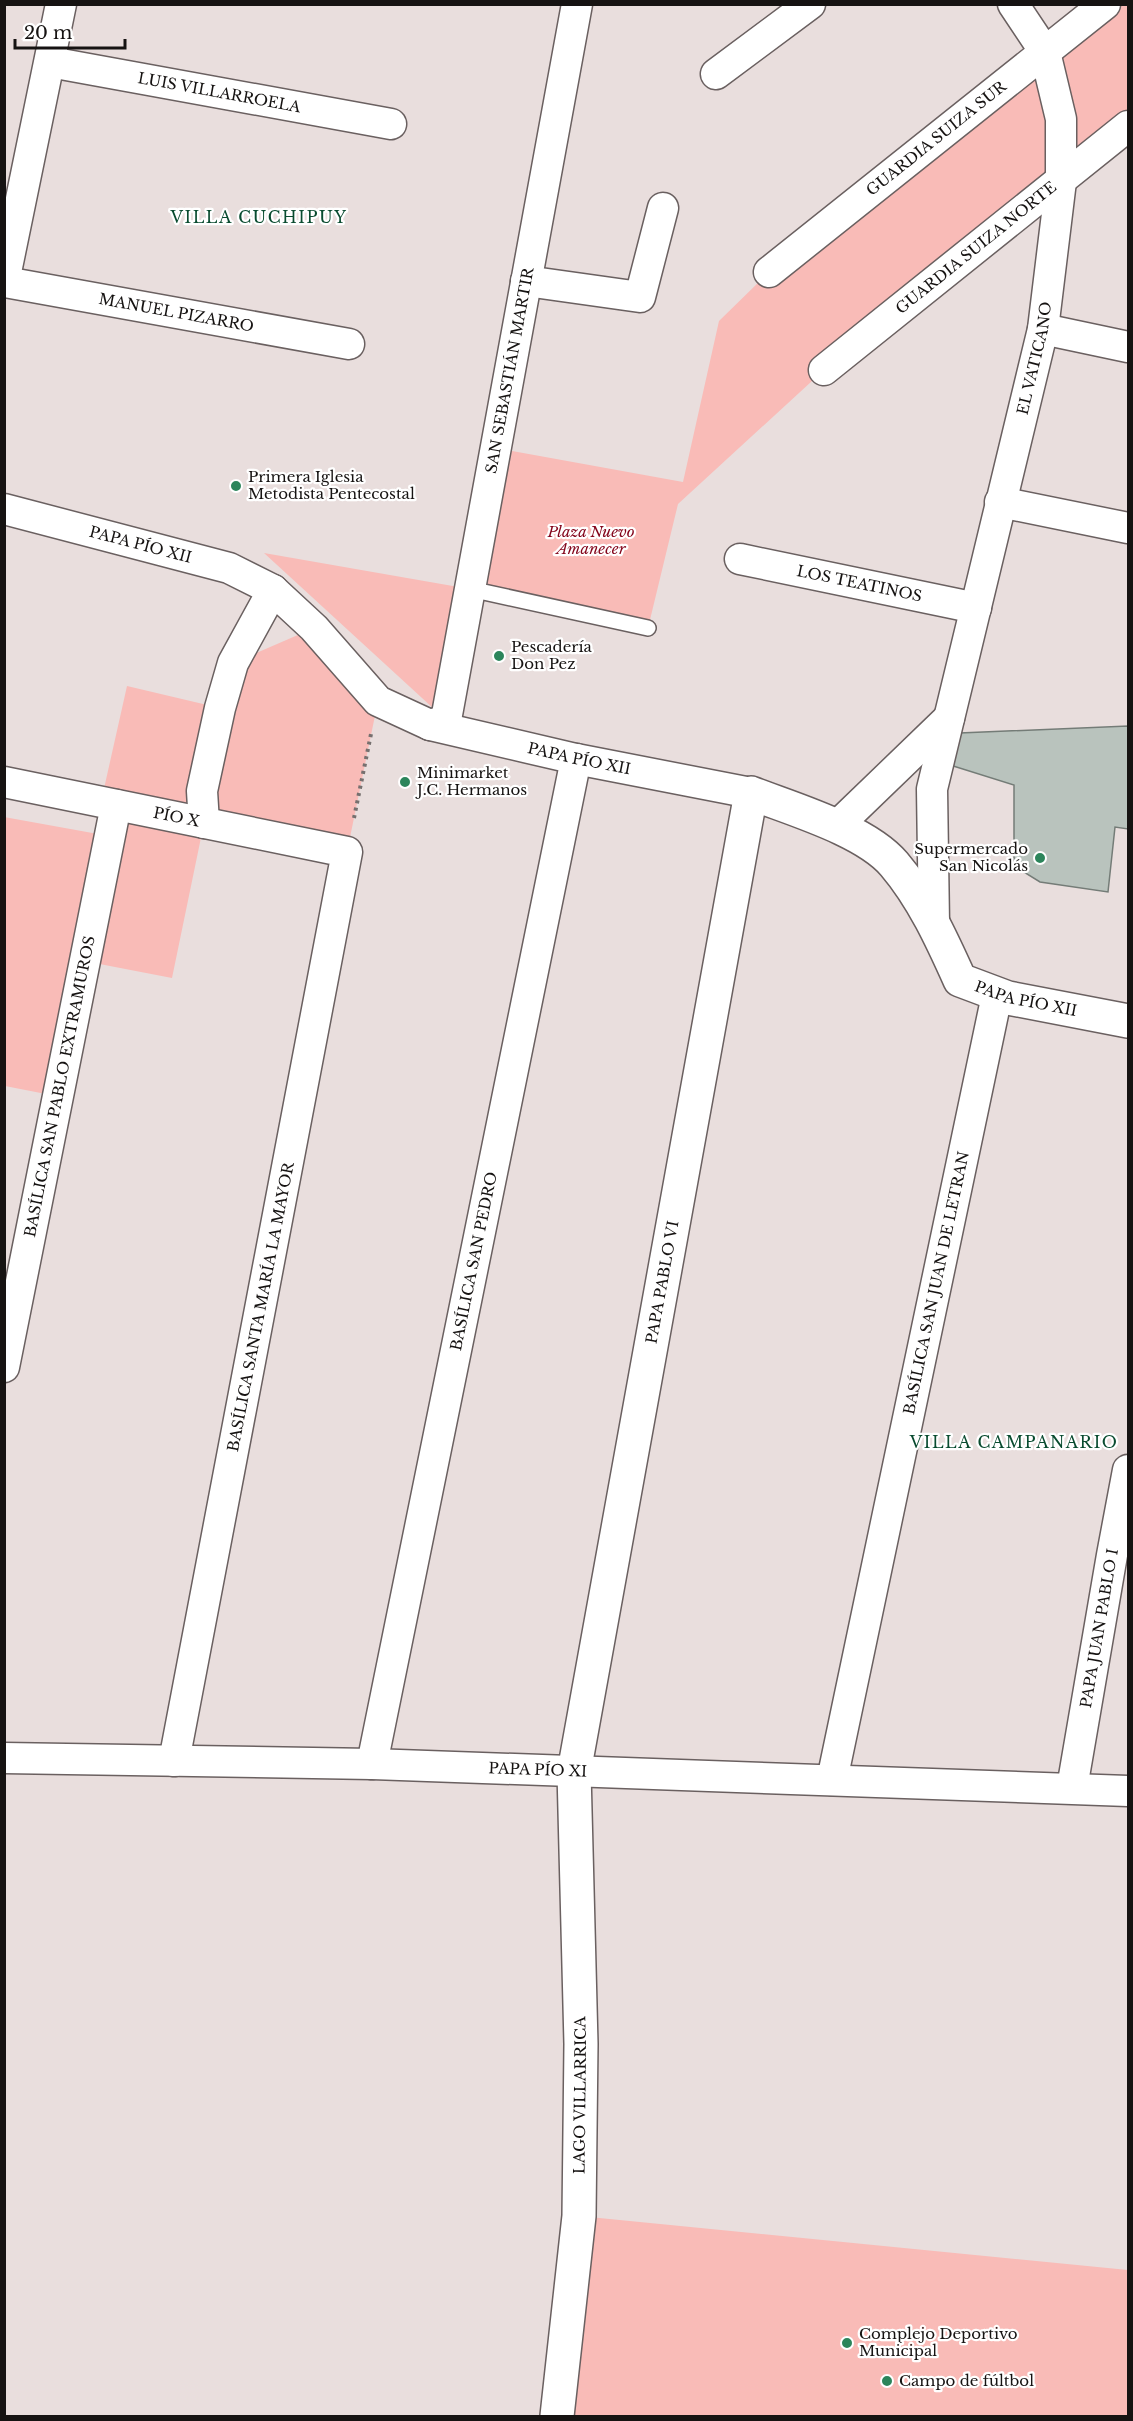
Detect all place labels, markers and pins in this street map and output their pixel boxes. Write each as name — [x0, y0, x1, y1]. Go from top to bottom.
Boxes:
place label: Primera Iglesia Metodista Pentecostal — [248, 467, 415, 503]
marker: Primera Iglesia Metodista Pentecostal — [229, 479, 243, 493]
place label: Pescadería Don Pez — [511, 637, 593, 673]
marker: Pescadería Don Pez — [492, 649, 506, 663]
place label: Minimarket J.C. Hermanos — [415, 763, 527, 799]
marker: Minimarket J.C. Hermanos — [398, 775, 412, 789]
place label: Supermercado San Nicolás — [914, 839, 1028, 875]
marker: Supermercado San Nicolás — [1033, 851, 1047, 865]
place label: Complejo Deportivo Municipal — [859, 2324, 1018, 2360]
marker: Complejo Deportivo Municipal — [840, 2336, 854, 2350]
place label: Campo de fúltbol — [899, 2371, 1034, 2390]
marker: Campo de fúltbol — [880, 2374, 894, 2388]

